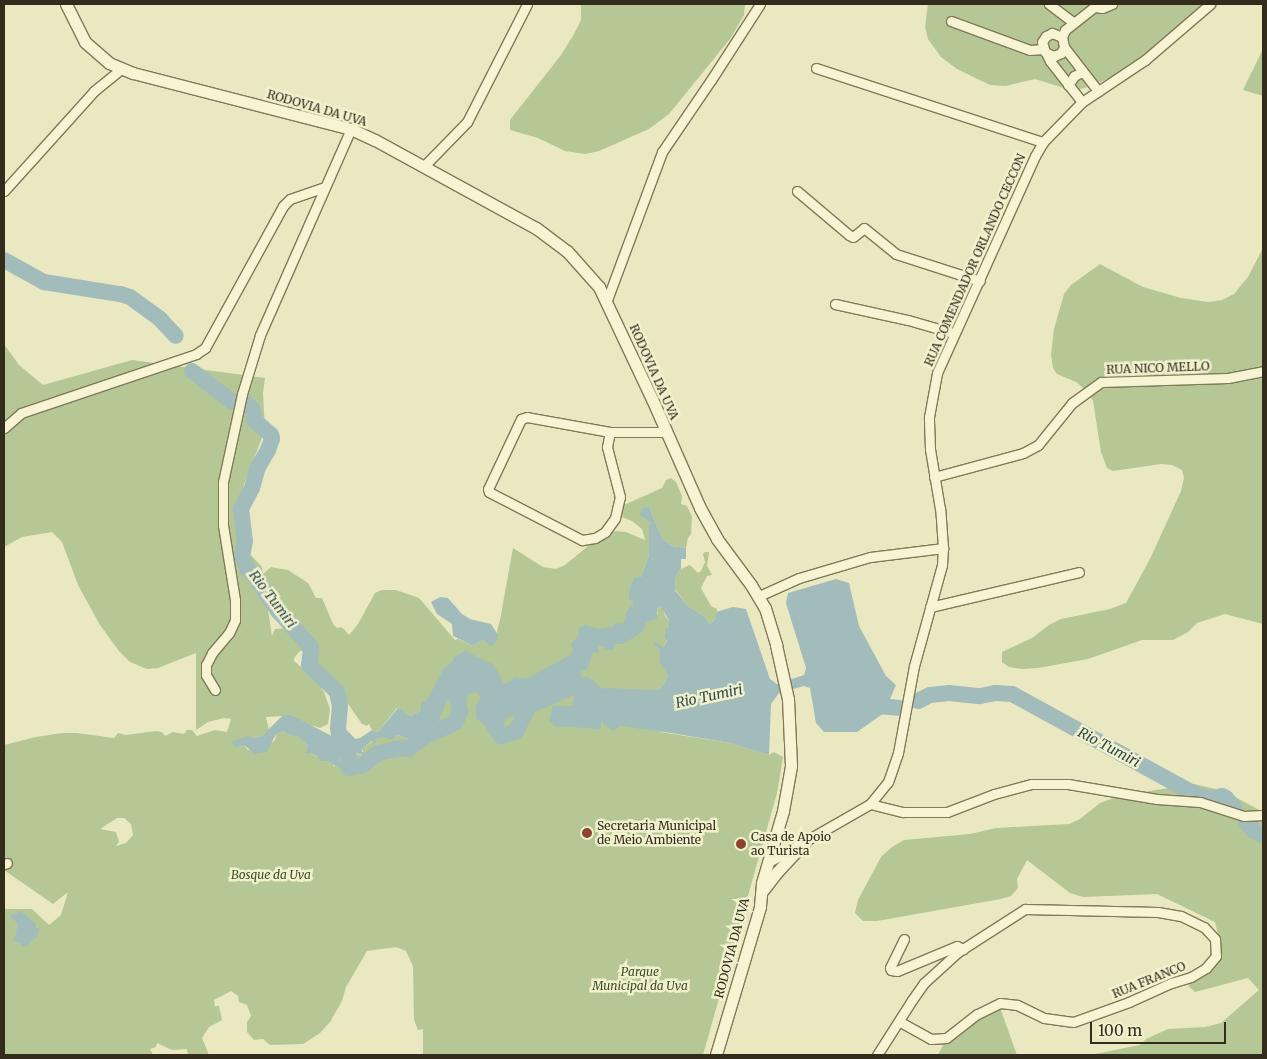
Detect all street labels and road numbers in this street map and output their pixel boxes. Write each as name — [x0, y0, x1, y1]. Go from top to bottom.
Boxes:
street label: RODOVIA DA UVA — [265, 87, 369, 129]
street label: RUA COMENDADOR ORLANDO CECCON — [921, 152, 1029, 368]
street label: RODOVIA DA UVA — [626, 322, 682, 422]
street label: RUA NICO MELLO — [1106, 359, 1210, 377]
street label: RODOVIA DA UVA — [712, 896, 752, 1000]
street label: RUA FRANCO — [1110, 959, 1188, 1001]

